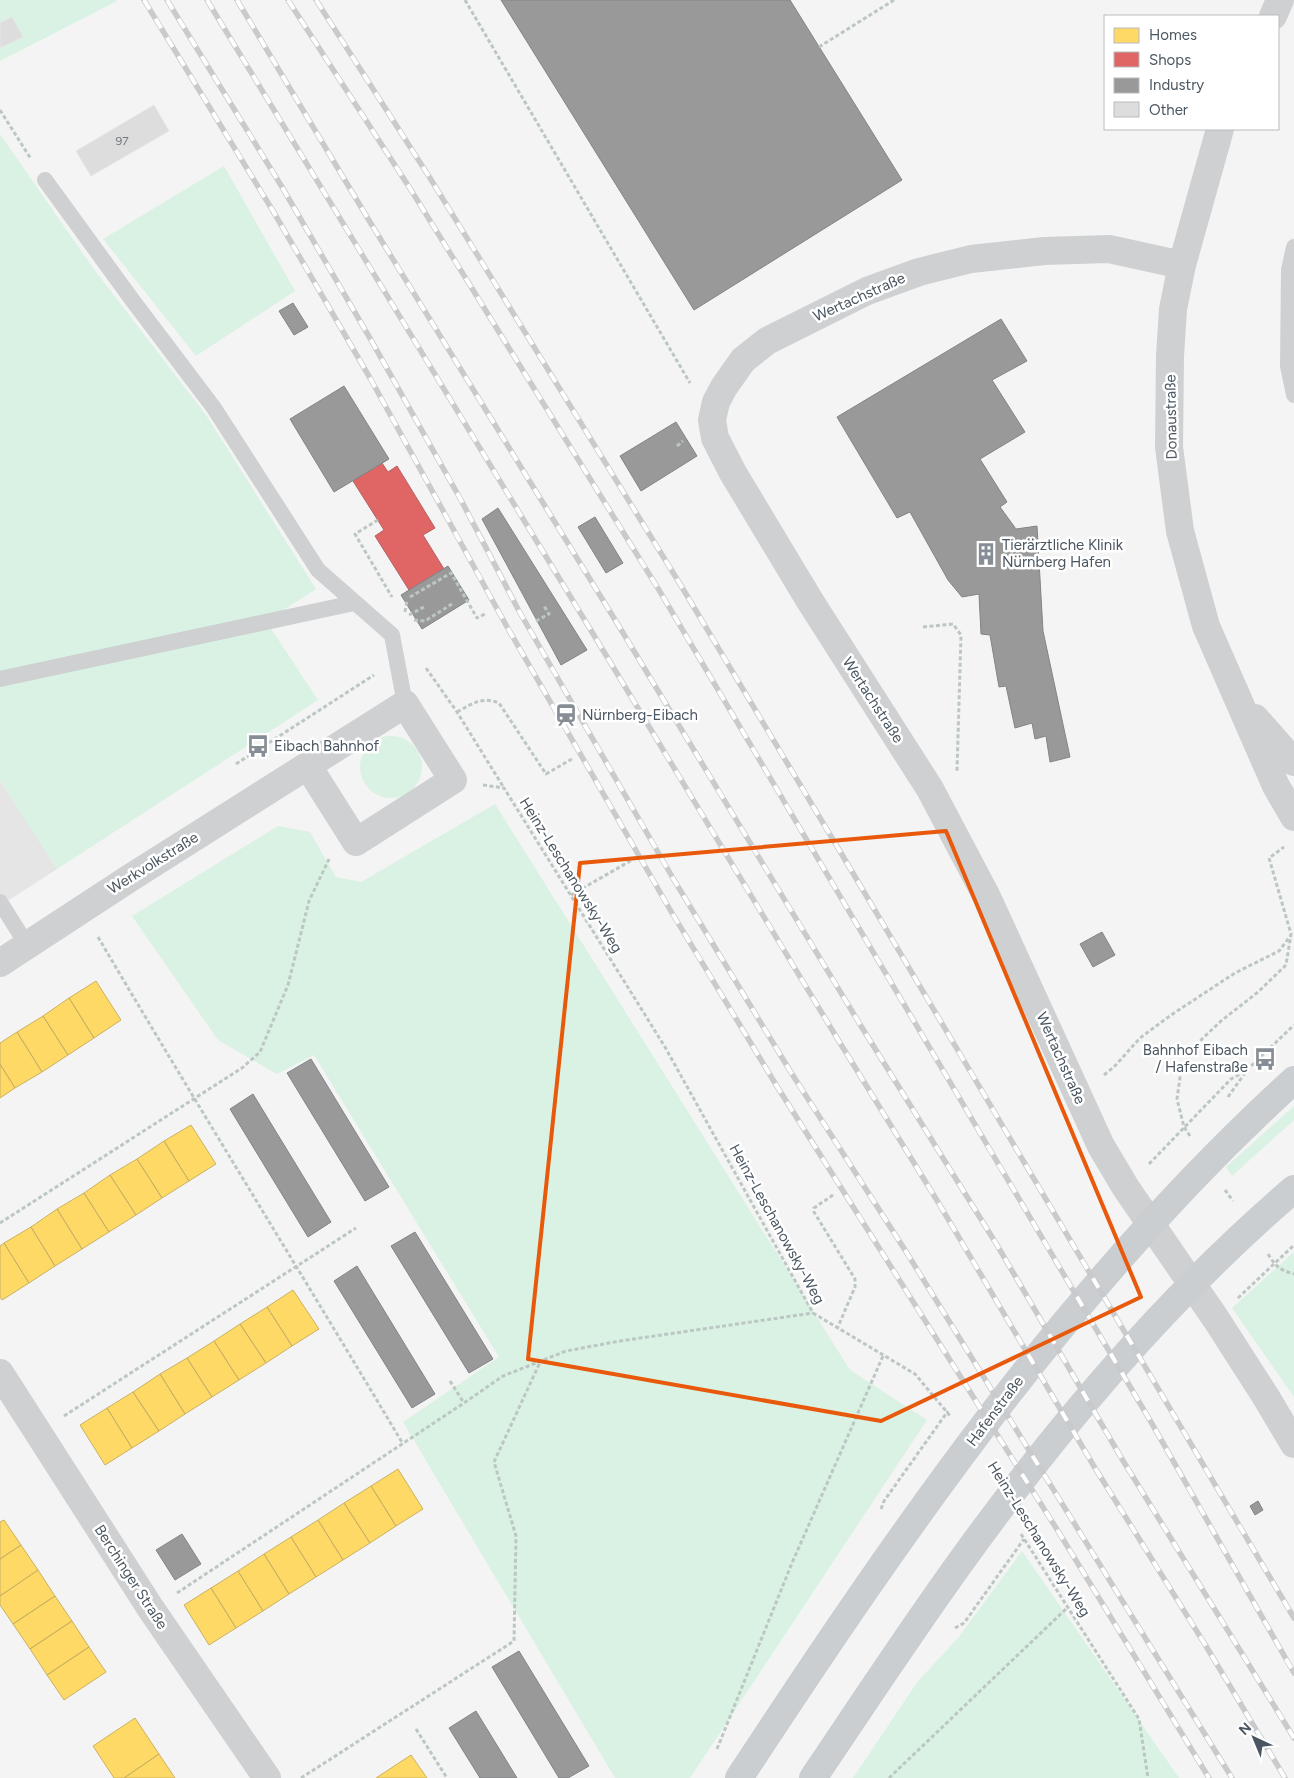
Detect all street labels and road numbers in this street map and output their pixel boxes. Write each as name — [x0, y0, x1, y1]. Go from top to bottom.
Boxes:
street label: Wertachstraße — [810, 269, 908, 325]
street label: Donaustraße — [1161, 374, 1181, 460]
street label: Wertachstraße — [839, 654, 907, 746]
street label: Heinz-Leschanowsky-Weg — [516, 794, 626, 956]
street label: Werkvolkstraße — [104, 828, 202, 898]
street label: Wertachstraße — [1033, 1009, 1089, 1107]
street label: Heinz-Leschanowsky-Weg — [726, 1141, 828, 1307]
street label: Hafenstraße — [963, 1372, 1027, 1450]
street label: Heinz-Leschanowsky-Weg — [984, 1458, 1094, 1620]
street label: Berchinger Straße — [91, 1521, 171, 1633]

